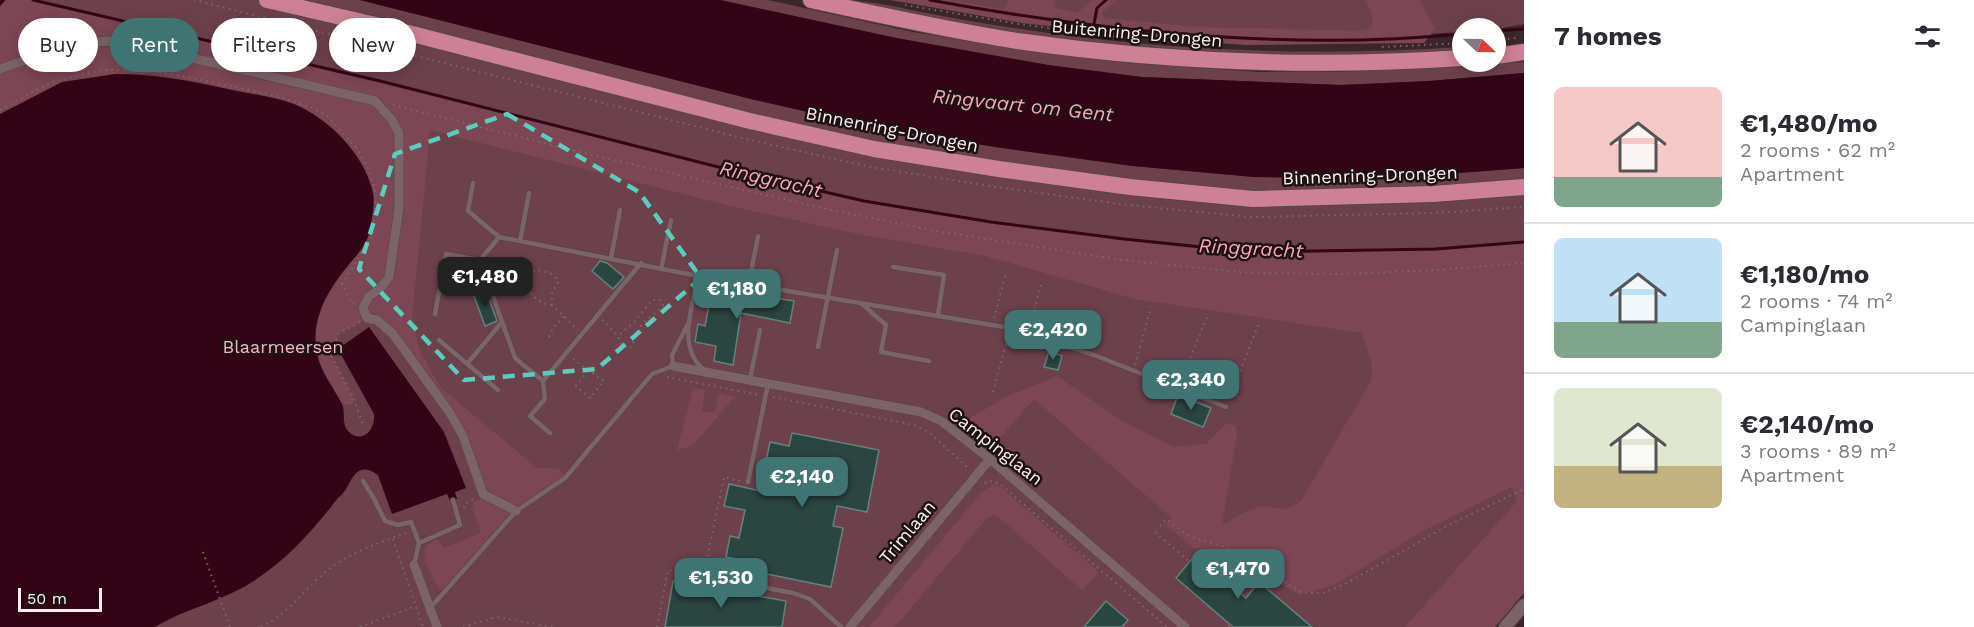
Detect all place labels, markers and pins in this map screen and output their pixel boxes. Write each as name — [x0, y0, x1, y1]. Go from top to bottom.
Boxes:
pin: €1,480 — [436, 257, 534, 308]
pin: €1,180 — [688, 269, 786, 320]
pin: €2,420 — [1004, 310, 1102, 361]
pin: €2,340 — [1142, 360, 1240, 411]
pin: €2,140 — [753, 457, 851, 508]
pin: €1,470 — [1189, 549, 1287, 600]
pin: €1,530 — [672, 558, 770, 609]

